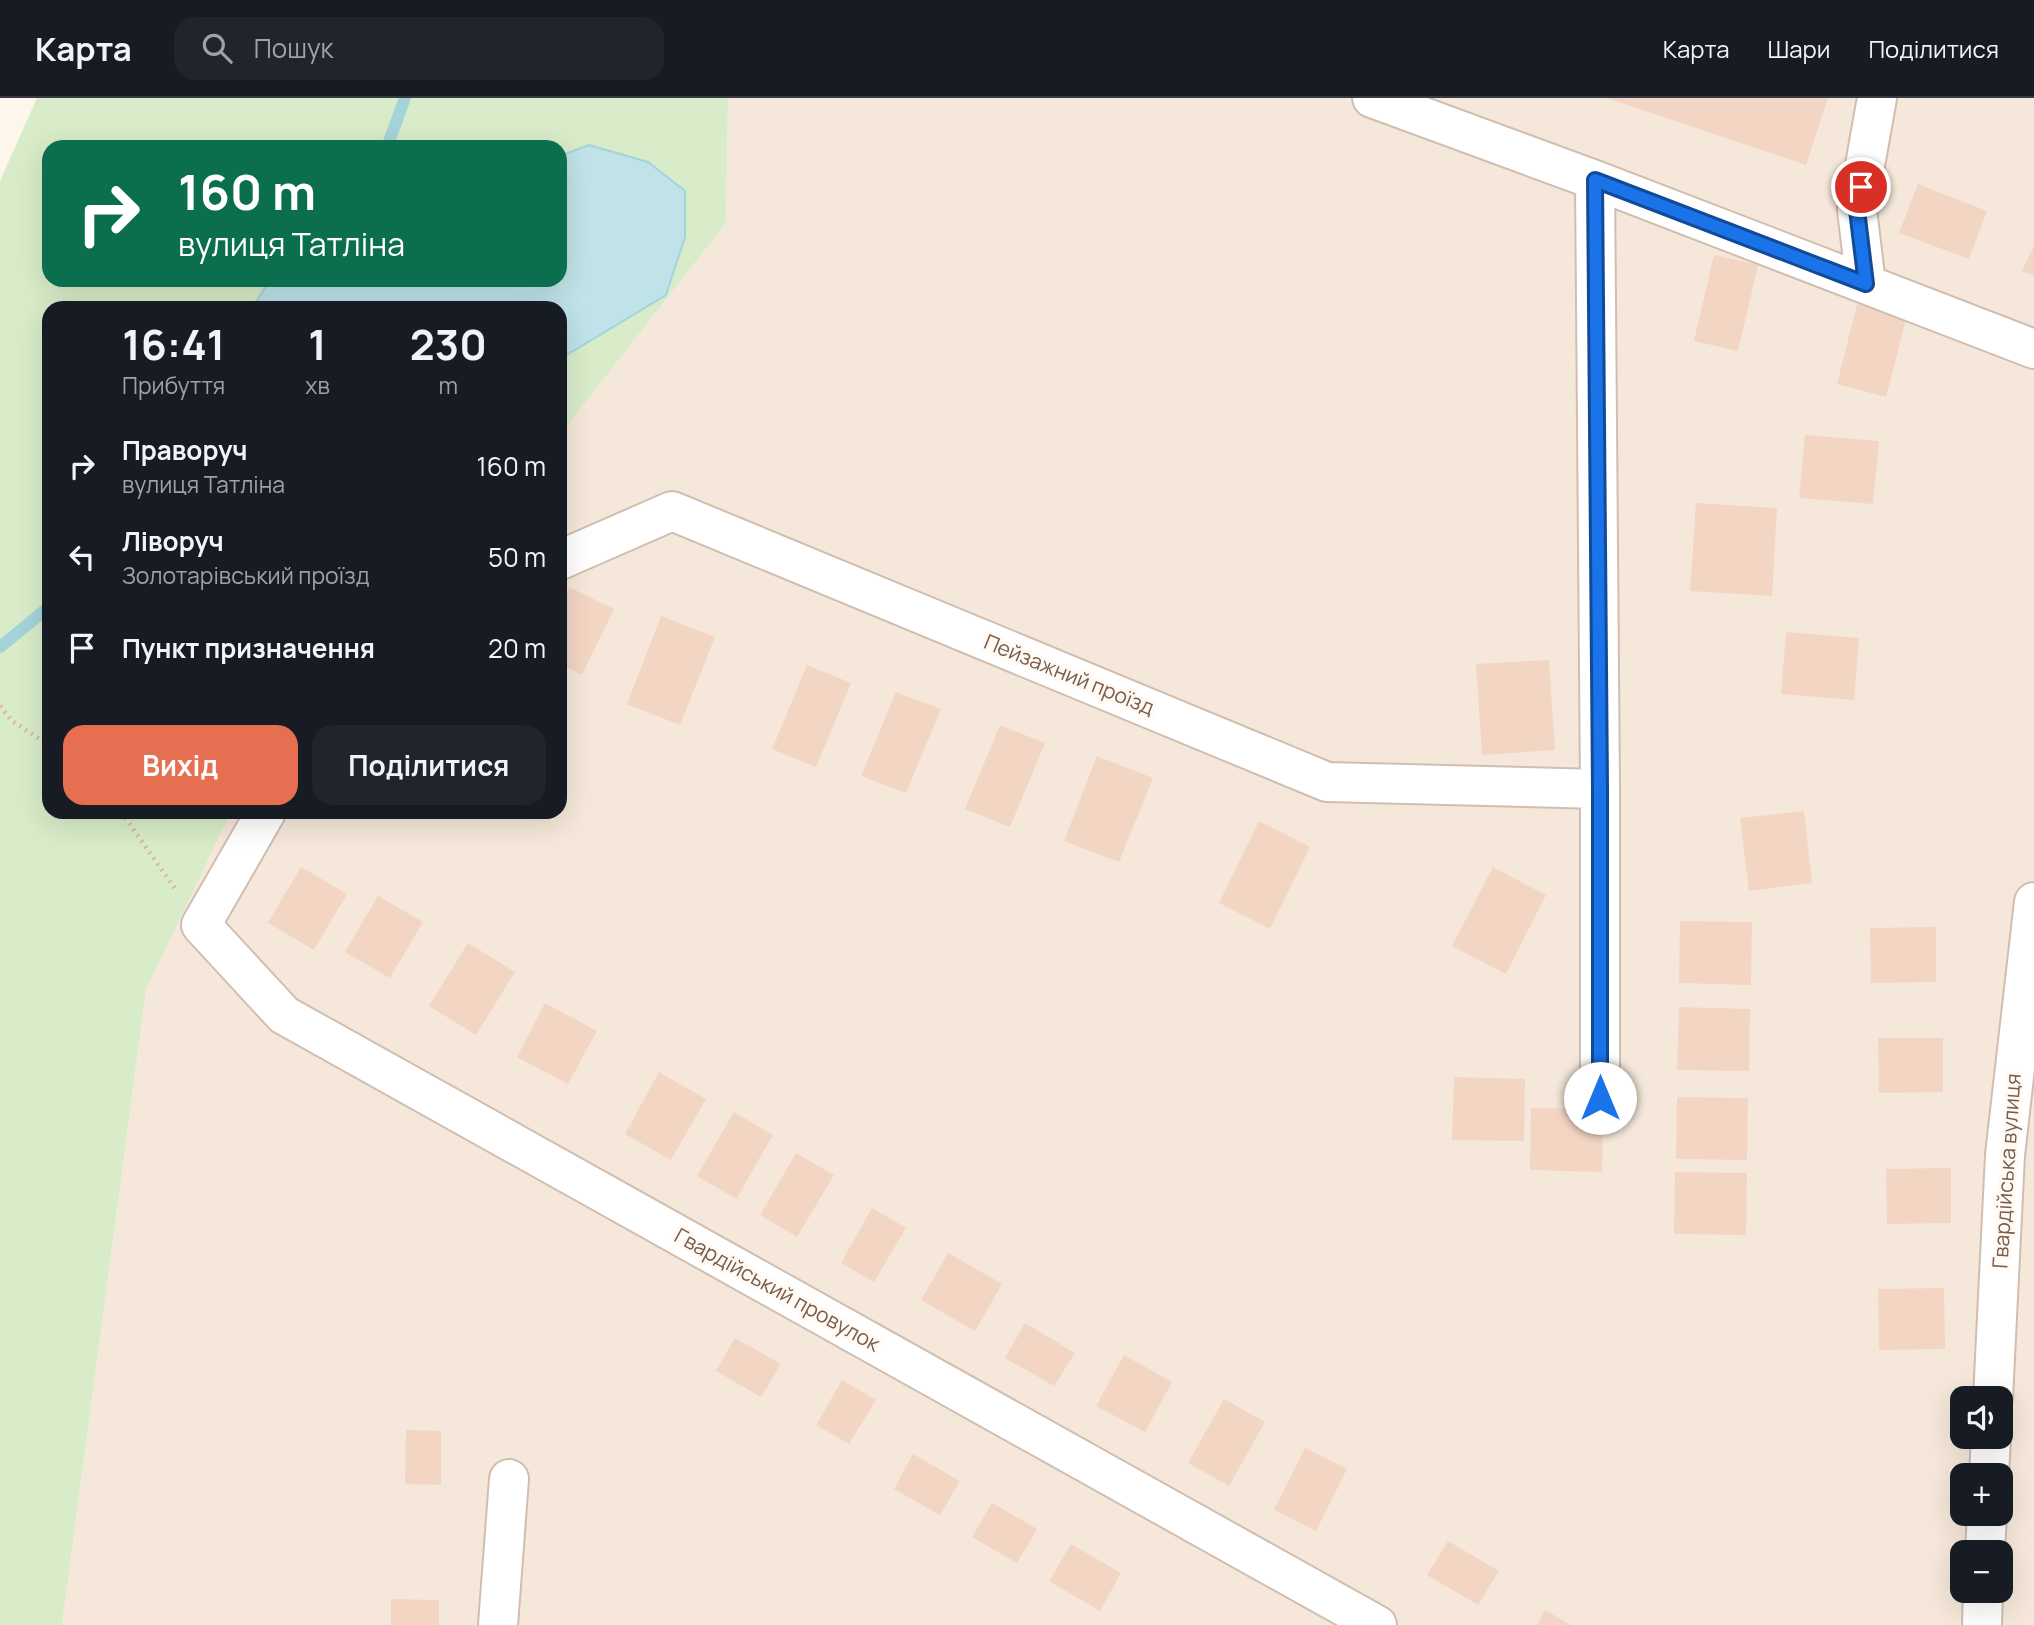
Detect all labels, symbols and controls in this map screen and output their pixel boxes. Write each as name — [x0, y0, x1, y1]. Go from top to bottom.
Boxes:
search box — [174, 17, 664, 80]
text: Карта — [35, 26, 132, 71]
icon: search — [198, 29, 236, 67]
text: Пошук — [254, 30, 334, 66]
text: Карта — [1663, 32, 1730, 65]
text: Шари — [1768, 32, 1830, 65]
text: Поділитися — [1868, 32, 1999, 65]
pin — [1831, 157, 1891, 217]
text: 160 m — [178, 158, 316, 225]
icon: right — [63, 168, 154, 259]
icon: arrive — [1842, 168, 1880, 206]
text: вулиця Татліна — [178, 222, 405, 266]
text: 16:41 — [122, 315, 225, 373]
text: 1 — [308, 315, 327, 373]
text: 230 — [410, 315, 487, 373]
text: Прибуття — [122, 369, 225, 401]
text: хв — [305, 369, 330, 401]
text: m — [439, 369, 458, 401]
text: Праворуч — [122, 432, 247, 468]
icon: right — [63, 447, 101, 485]
text: 160 m — [477, 448, 546, 484]
text: вулиця Татліна — [122, 468, 285, 500]
text: Ліворуч — [122, 523, 224, 559]
icon: left — [63, 538, 101, 576]
text: 50 m — [488, 539, 546, 575]
text: Золотарівський проїзд — [122, 559, 369, 591]
street label: Пейзажний проїзд — [980, 627, 1159, 721]
icon: arrive — [63, 629, 101, 667]
text: Пункт призначення — [122, 630, 375, 666]
text: 20 m — [488, 630, 546, 666]
button: Вихід — [63, 725, 298, 805]
button: Поділитися — [312, 725, 546, 805]
position arrow — [1563, 1061, 1637, 1135]
street label: Гвардійська вулиця — [1985, 1072, 2027, 1269]
street label: Гвардійський провулок — [670, 1221, 886, 1358]
map controls — [1950, 1386, 2013, 1603]
button: sound — [1950, 1386, 2013, 1449]
button: + — [1950, 1463, 2013, 1526]
button: − — [1950, 1540, 2013, 1603]

